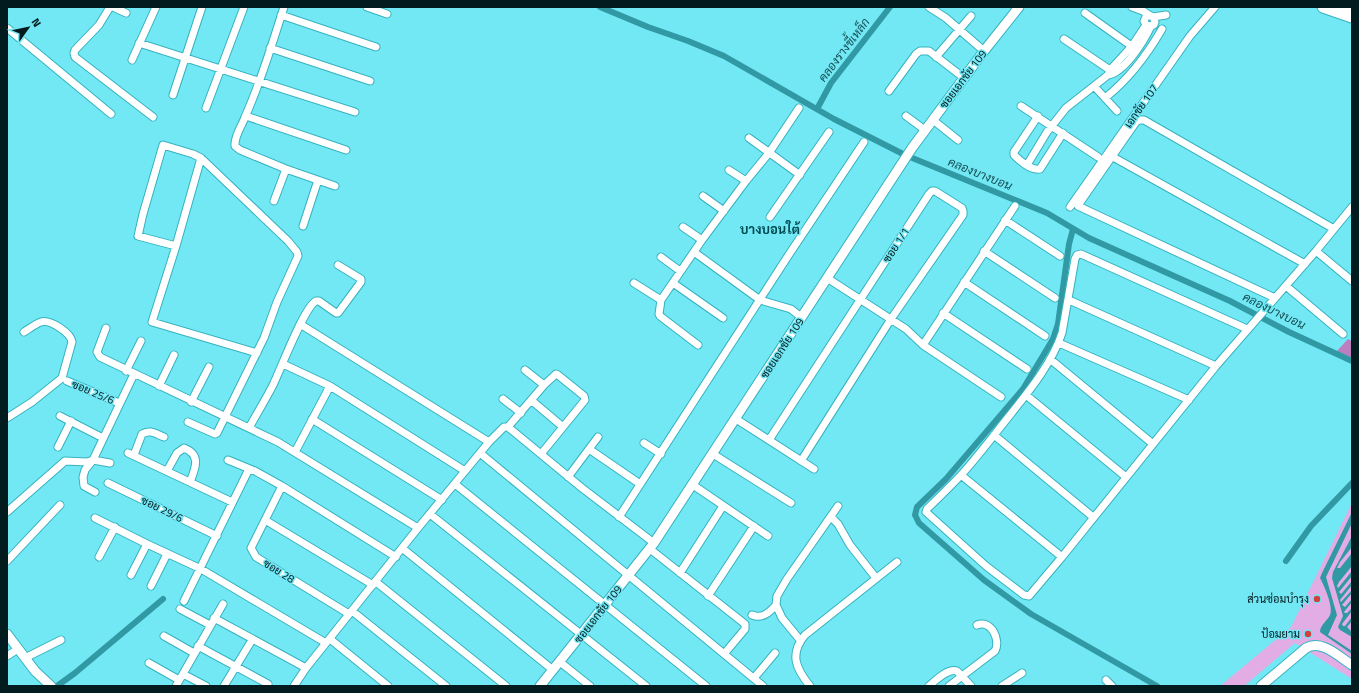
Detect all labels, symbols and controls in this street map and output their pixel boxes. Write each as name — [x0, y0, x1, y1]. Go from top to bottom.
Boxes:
north arrow — [8, 8, 48, 48]
water label: คลองรางขี้เหล็ก — [812, 13, 874, 86]
text: N — [28, 15, 45, 30]
street label: ซอยเอกชัย 109 — [936, 46, 990, 112]
street label: เอกชัย 107 — [1120, 81, 1162, 131]
water label: คลองบางบอน — [945, 152, 1016, 195]
district label: บางบอนใต้ — [740, 219, 801, 239]
street label: ซอย 1/1 — [879, 224, 913, 266]
water label: คลองบางบอน — [1239, 287, 1309, 334]
street label: ซอยเอกชัย 109 — [756, 314, 808, 382]
street label: ซอย 25/6 — [69, 376, 117, 408]
street label: ซอย 29/6 — [138, 492, 186, 526]
street label: ซอย 28 — [260, 555, 298, 587]
street label: ซอยเอกชัย 109 — [570, 582, 626, 646]
place label: ส่วนซ่อมบำรุง — [1247, 591, 1309, 608]
marker: ส่วนซ่อมบำรุง — [1312, 594, 1322, 604]
place label: ป้อมยาม — [1261, 626, 1300, 642]
marker: ป้อมยาม — [1303, 629, 1313, 639]

